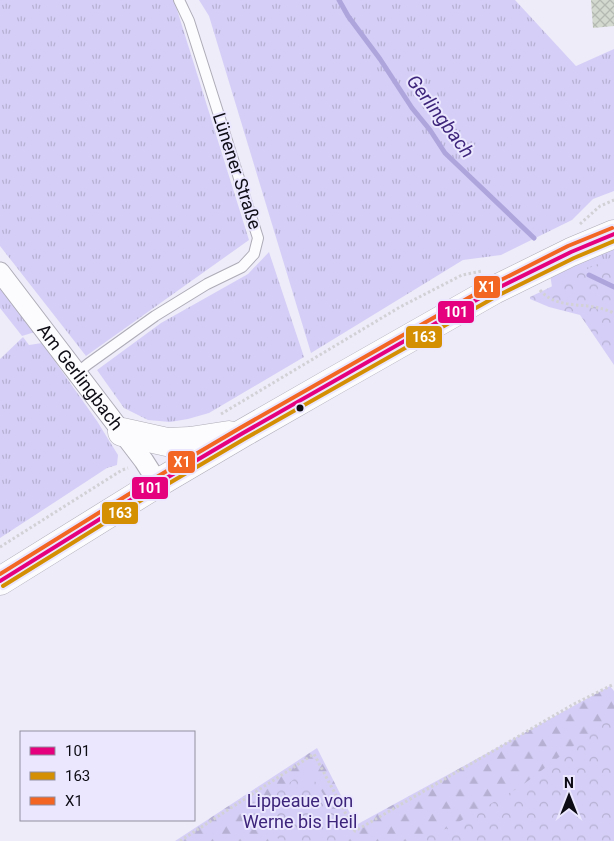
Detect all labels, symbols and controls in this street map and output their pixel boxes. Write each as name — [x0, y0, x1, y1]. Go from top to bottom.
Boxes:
water label: Gerlingbach — [402, 70, 479, 162]
street label: Lünener Straße — [209, 110, 266, 232]
line badge: X1 — [473, 275, 501, 299]
text: X1 — [479, 279, 495, 295]
line badge: 101 — [437, 300, 475, 324]
text: 101 — [444, 304, 468, 320]
street label: Am Gerlingbach — [33, 319, 128, 434]
line badge: 163 — [405, 325, 443, 349]
text: 163 — [412, 329, 436, 345]
unlabelled marker — [295, 403, 305, 413]
line badge: X1 — [167, 450, 196, 474]
text: X1 — [174, 454, 190, 470]
line badge: 101 — [131, 476, 169, 500]
text: 101 — [138, 480, 162, 496]
line badge: 163 — [101, 501, 139, 525]
text: 163 — [108, 505, 132, 521]
legend — [20, 731, 195, 821]
text: 101 — [65, 742, 90, 760]
text: 163 — [65, 767, 90, 785]
north arrow — [544, 771, 594, 821]
text: N — [564, 775, 574, 791]
park label: Lippeaue von Werne bis Heil — [243, 790, 357, 832]
text: X1 — [65, 792, 83, 810]

